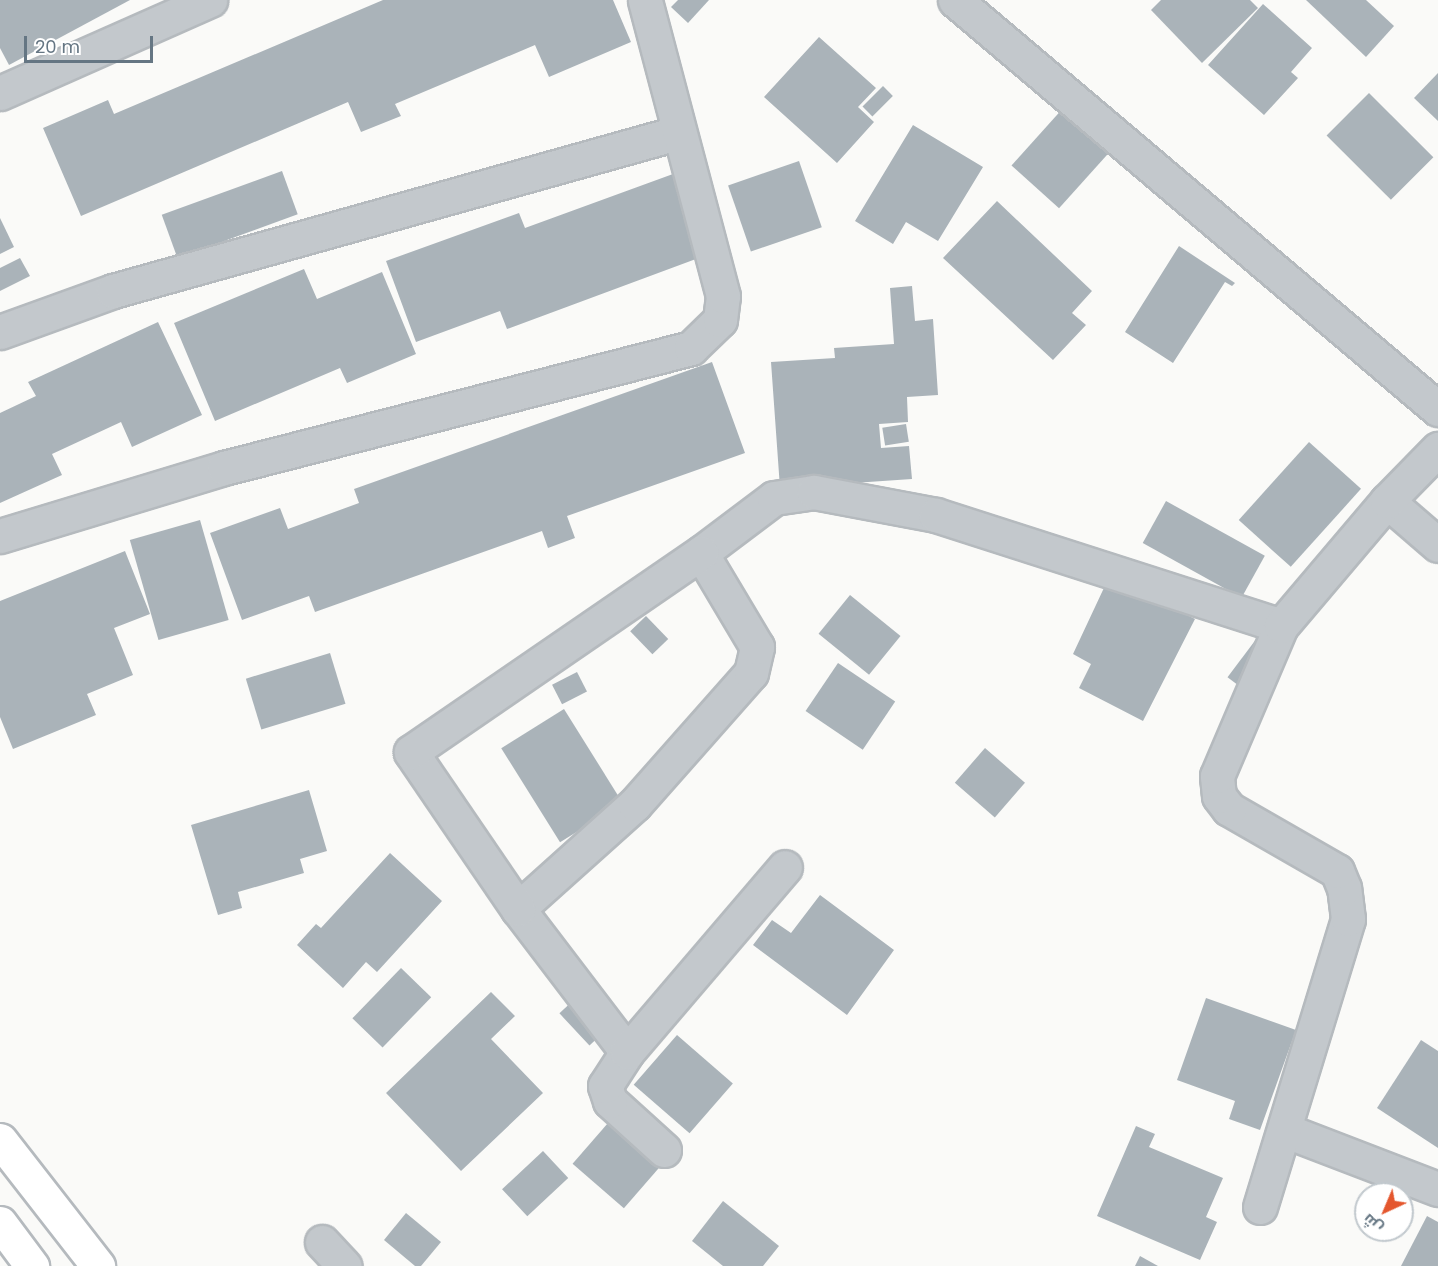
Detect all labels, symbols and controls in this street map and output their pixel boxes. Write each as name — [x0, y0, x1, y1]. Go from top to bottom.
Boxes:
scale bar — [27, 24, 156, 62]
text: 20 m — [35, 34, 80, 59]
north arrow — [1354, 1182, 1414, 1242]
text: ش — [1357, 1208, 1388, 1239]

